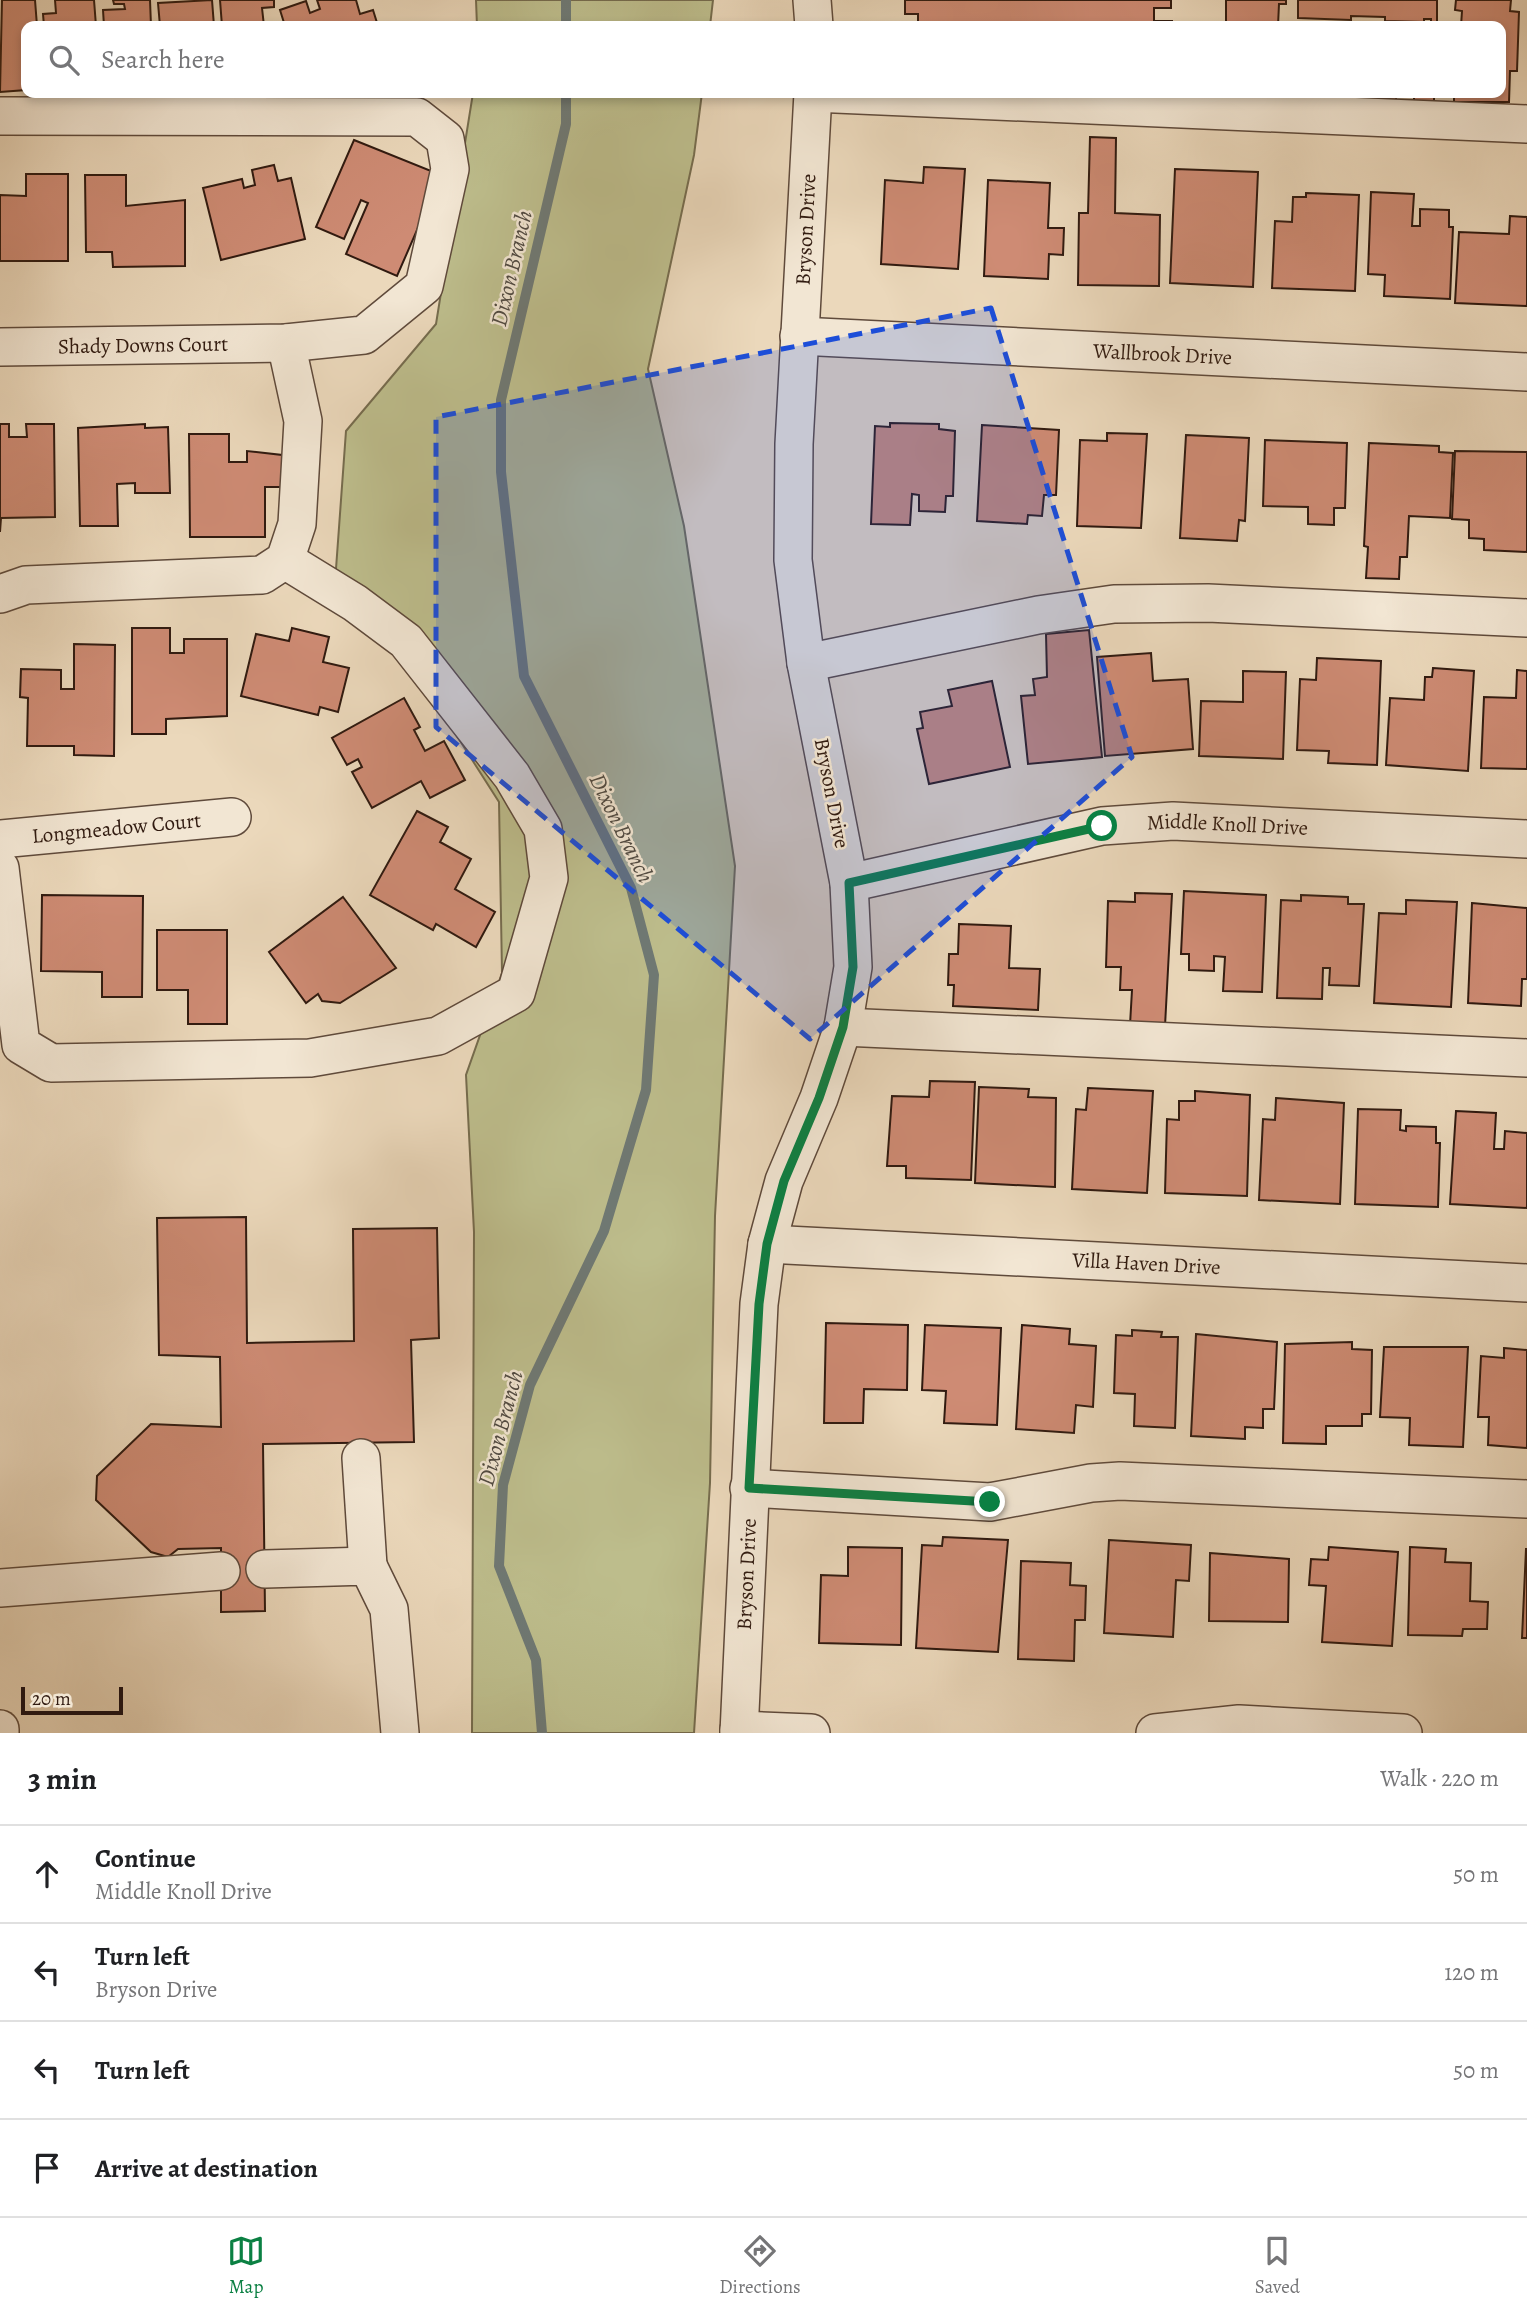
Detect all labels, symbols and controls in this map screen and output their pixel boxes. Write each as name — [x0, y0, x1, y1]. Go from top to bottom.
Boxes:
search box — [21, 21, 1506, 98]
icon: search — [45, 41, 83, 79]
text: Search here — [101, 42, 225, 77]
street label: Bryson Drive — [789, 173, 823, 286]
water label: Dixon Branch — [483, 207, 540, 329]
street label: Shady Downs Court — [58, 330, 228, 360]
street label: Wallbrook Drive — [1091, 337, 1233, 371]
street label: Bryson Drive — [808, 735, 856, 851]
water label: Dixon Branch — [582, 768, 661, 888]
street label: Longmeadow Court — [31, 806, 202, 850]
street label: Middle Knoll Drive — [1146, 807, 1309, 842]
route start — [1086, 810, 1117, 841]
street label: Villa Haven Drive — [1071, 1246, 1221, 1281]
water label: Dixon Branch — [470, 1367, 531, 1489]
route end — [974, 1486, 1005, 1517]
street label: Bryson Drive — [730, 1518, 763, 1631]
scale bar — [21, 1684, 122, 1716]
text: 20 m — [32, 1686, 71, 1712]
text: 3 min — [28, 1759, 97, 1799]
text: Walk · 220 m — [1380, 1763, 1499, 1794]
text: Continue — [95, 1841, 196, 1876]
icon: ahead — [28, 1855, 66, 1893]
text: 50 m — [1453, 1859, 1499, 1890]
text: Middle Knoll Drive — [95, 1876, 272, 1907]
text: Turn left — [95, 1939, 190, 1974]
icon: left — [28, 1953, 66, 1991]
text: 120 m — [1444, 1957, 1499, 1988]
text: Bryson Drive — [95, 1974, 217, 2005]
icon: left — [28, 2051, 66, 2089]
text: Turn left — [95, 2053, 190, 2088]
text: 50 m — [1453, 2055, 1499, 2086]
icon: arrive — [28, 2149, 66, 2187]
text: Arrive at destination — [95, 2151, 318, 2186]
tab: Map — [227, 2232, 265, 2300]
tab: Directions — [719, 2232, 801, 2300]
tab: Saved — [1255, 2232, 1300, 2300]

